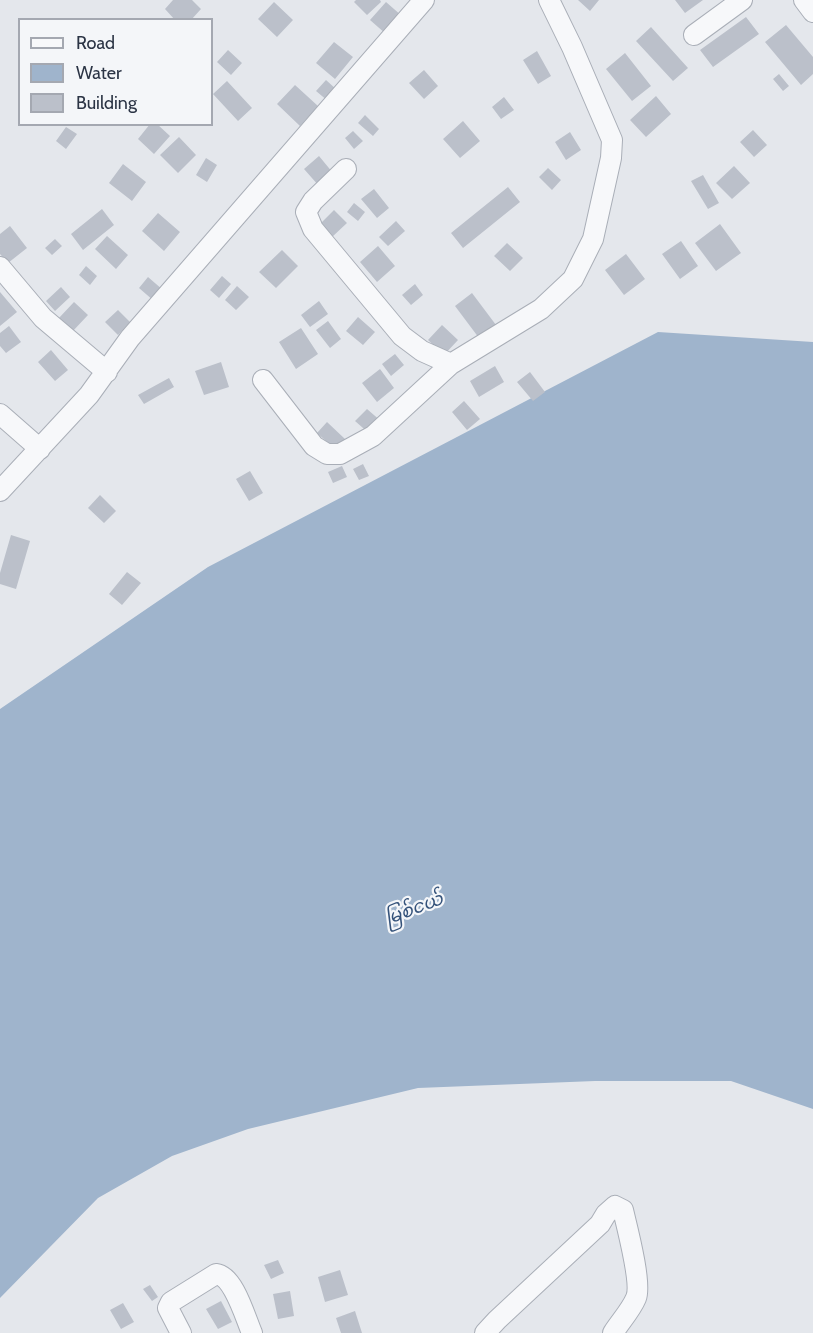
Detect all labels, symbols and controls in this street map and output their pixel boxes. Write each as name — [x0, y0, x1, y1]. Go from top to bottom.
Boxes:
legend — [18, 18, 213, 126]
text: Road — [76, 32, 115, 54]
text: Water — [76, 62, 122, 84]
text: Building — [76, 92, 137, 114]
water label: မြစ်ငယ် — [382, 888, 446, 930]

